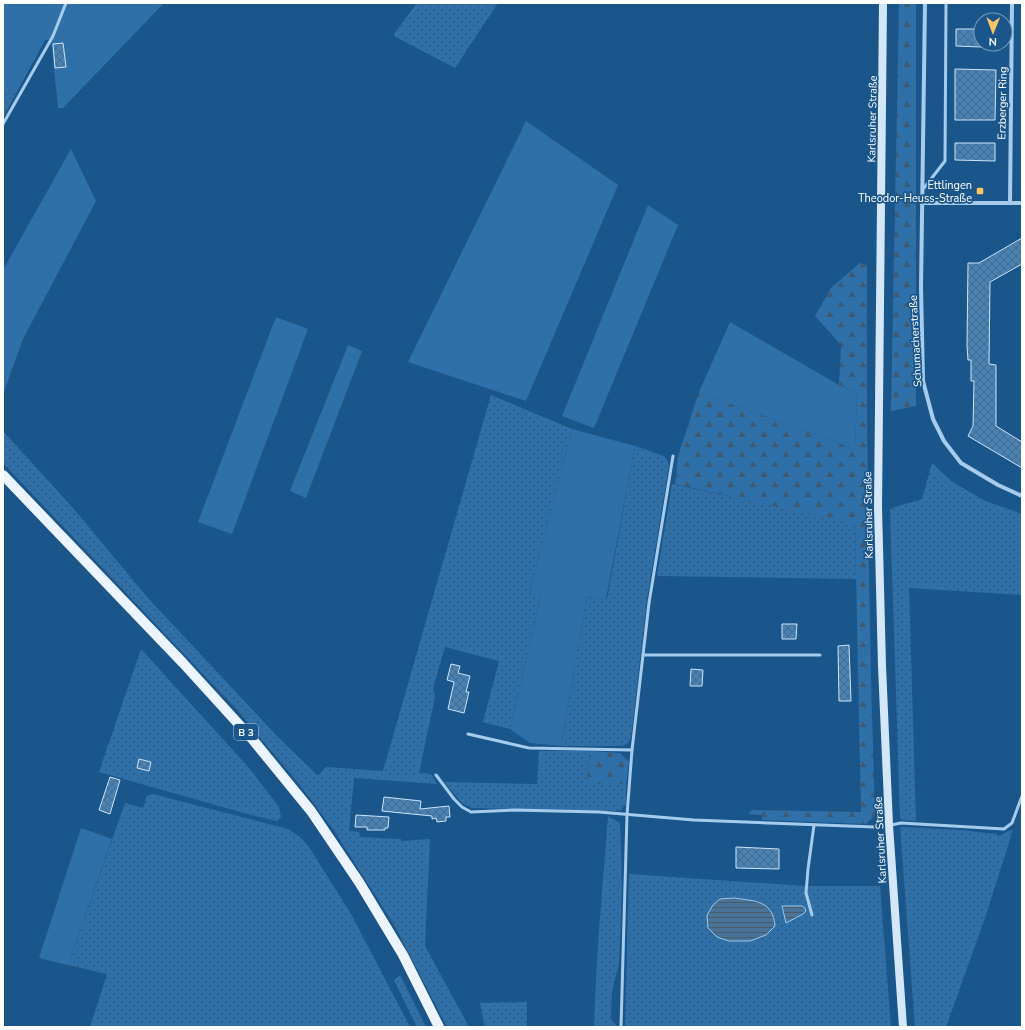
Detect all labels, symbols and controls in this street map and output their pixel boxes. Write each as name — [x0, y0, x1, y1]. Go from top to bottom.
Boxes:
north arrow — [973, 12, 1013, 52]
text: N — [989, 34, 997, 49]
street label: Erzberger Ring — [994, 66, 1011, 140]
street label: Karlsruher Straße — [864, 75, 881, 163]
place label: Ettlingen Theodor-Heuss-Straße — [858, 178, 972, 206]
marker: Ettlingen Theodor-Heuss-Straße — [975, 186, 985, 196]
street label: Schumacherstraße — [906, 294, 925, 387]
street label: Karlsruher Straße — [860, 471, 877, 559]
road number: B 3 — [234, 724, 258, 740]
street label: Karlsruher Straße — [871, 796, 890, 884]

